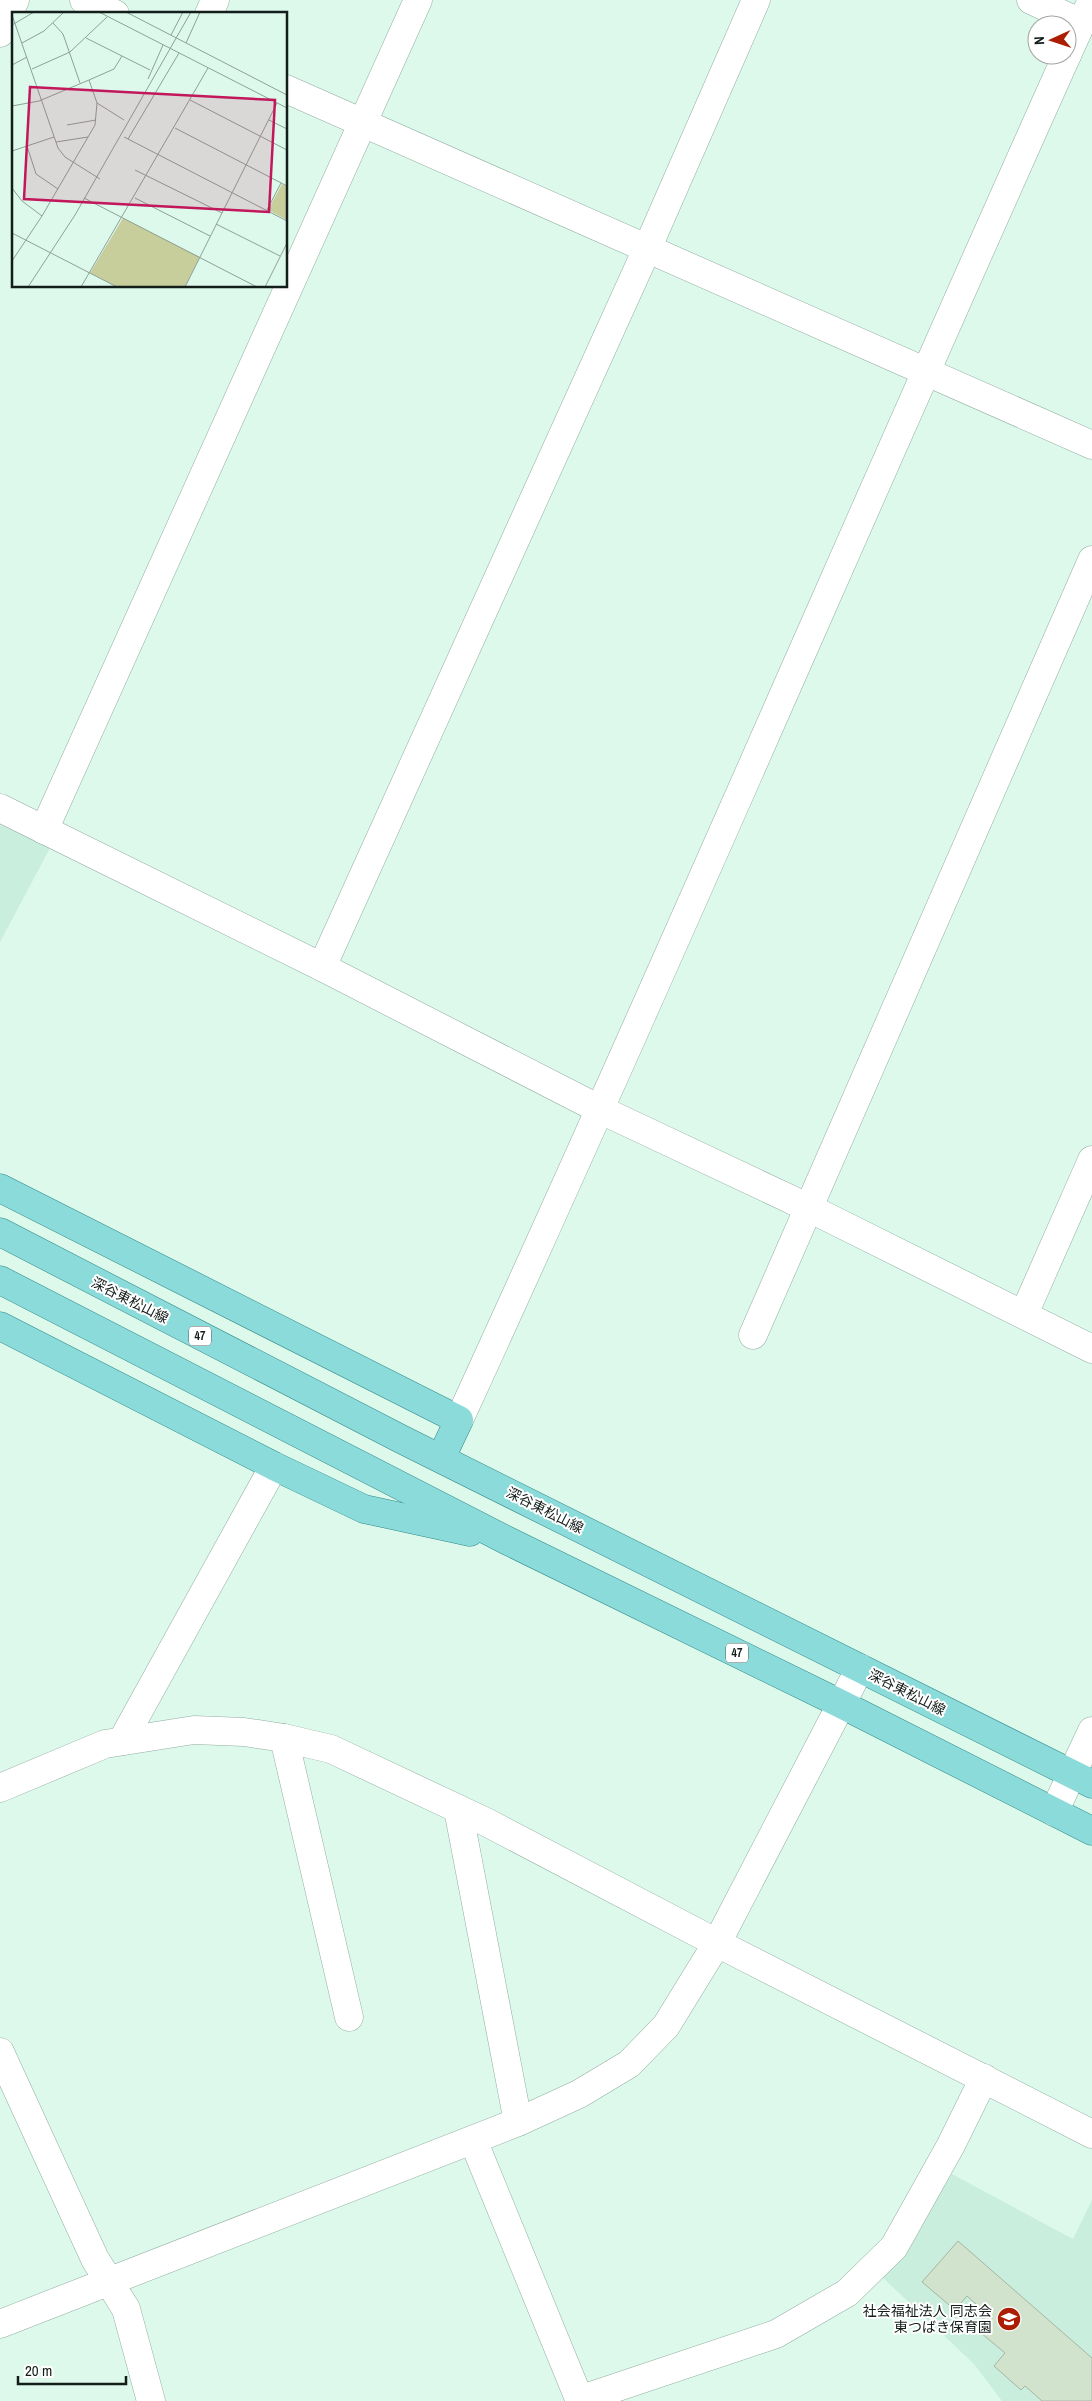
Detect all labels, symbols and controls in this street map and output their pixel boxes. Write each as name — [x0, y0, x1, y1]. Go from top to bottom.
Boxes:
inset map — [12, 12, 288, 288]
north arrow — [1027, 15, 1077, 65]
text: N — [1030, 36, 1048, 45]
street label: 深谷東松山線 — [88, 1273, 172, 1327]
road number: 47 — [189, 1326, 211, 1345]
street label: 深谷東松山線 — [503, 1483, 587, 1537]
road number: 47 — [726, 1644, 748, 1662]
street label: 深谷東松山線 — [865, 1665, 949, 1719]
place label: 社会福祉法人 同志会 東つばき保育園 — [863, 2302, 992, 2336]
school or university icon: 社会福祉法人 同志会 東つばき保育園 — [996, 2306, 1022, 2332]
scale bar — [18, 2354, 125, 2386]
text: 20 m — [25, 2360, 52, 2381]

